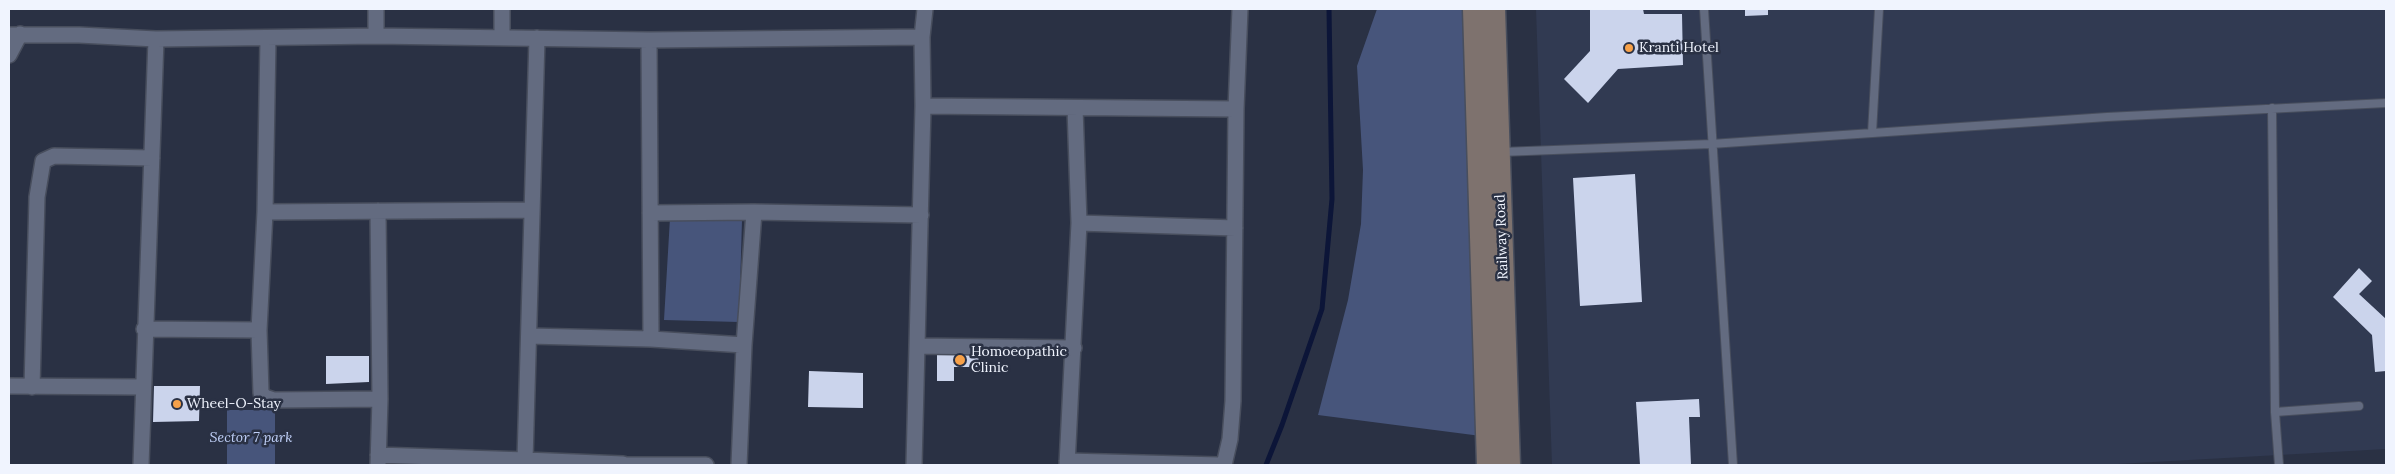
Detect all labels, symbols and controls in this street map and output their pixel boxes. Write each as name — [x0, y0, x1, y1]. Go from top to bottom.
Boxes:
place label: Kranti Hotel — [1639, 40, 1719, 56]
marker: Kranti Hotel — [1623, 42, 1635, 54]
street label: Railway Road — [1492, 194, 1512, 280]
place label: Homoeopathic Clinic — [971, 344, 1067, 377]
marker: Homoeopathic Clinic — [953, 353, 967, 367]
place label: Wheel-O-Stay — [187, 396, 281, 412]
marker: Wheel-O-Stay — [171, 398, 183, 410]
park label: Sector 7 park — [210, 430, 292, 446]

